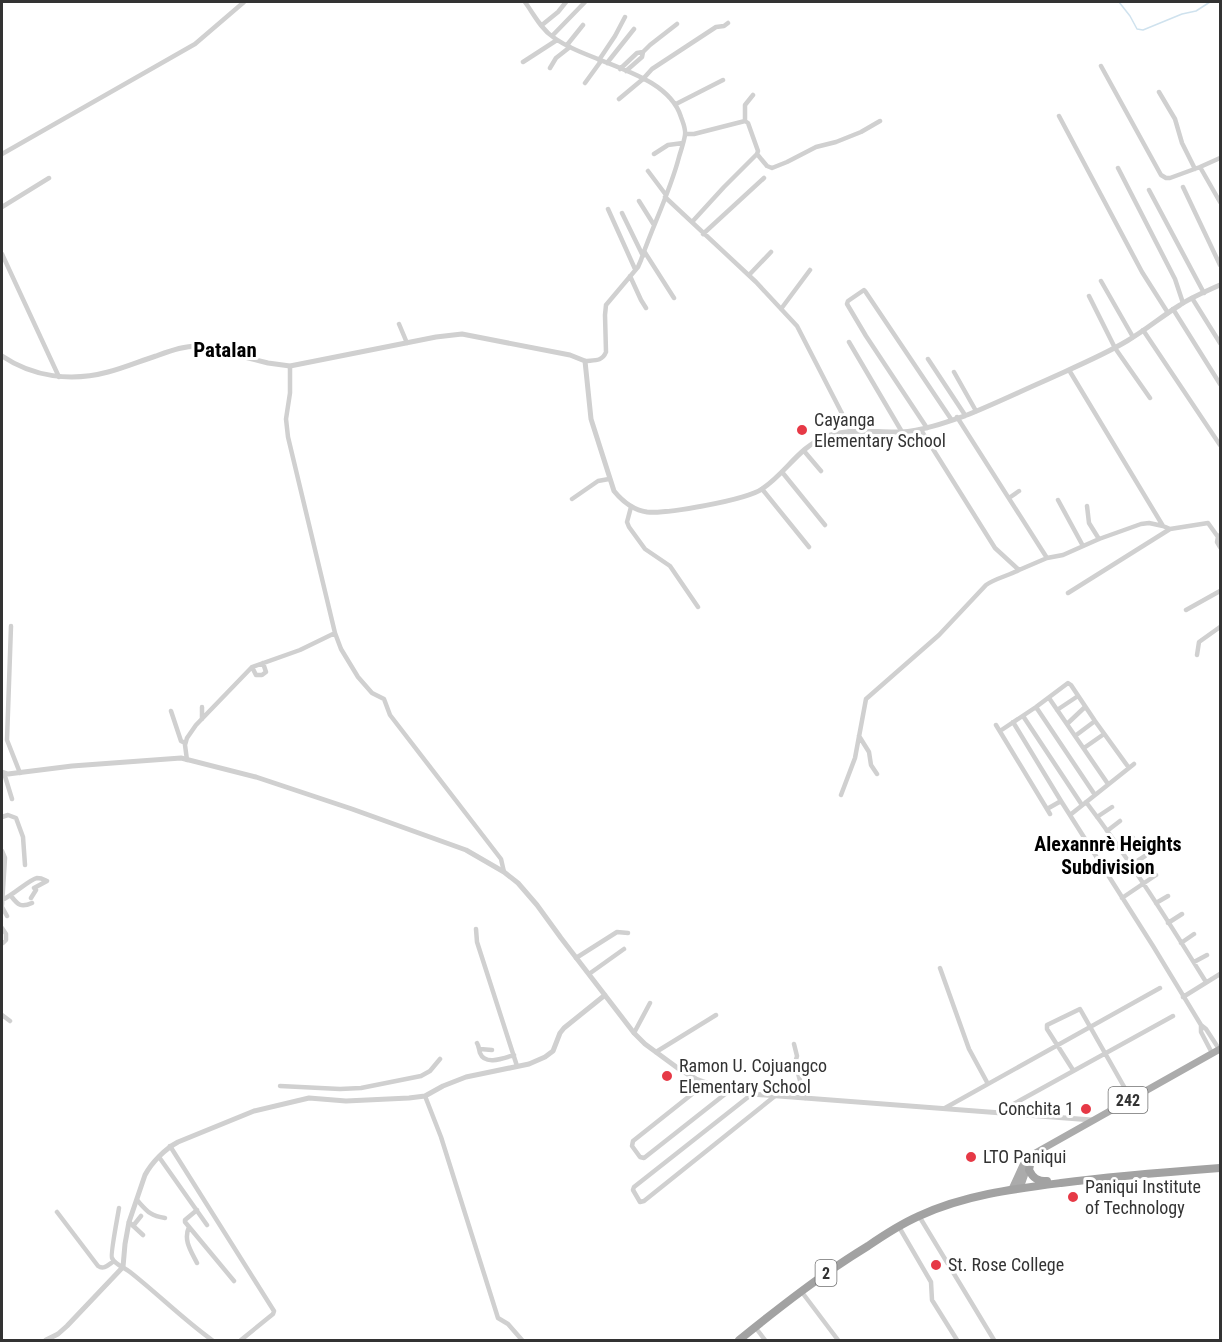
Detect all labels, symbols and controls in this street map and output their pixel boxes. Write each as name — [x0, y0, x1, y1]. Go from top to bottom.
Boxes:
district label: Patalan — [193, 338, 257, 362]
place label: Cayanga Elementary School — [814, 409, 946, 451]
marker: Cayanga Elementary School — [795, 423, 809, 437]
district label: Alexannrè Heights Subdivision — [1034, 832, 1182, 879]
place label: Ramon U. Cojuangco Elementary School — [679, 1055, 827, 1097]
marker: Ramon U. Cojuangco Elementary School — [660, 1069, 674, 1083]
road number: 242 — [1108, 1087, 1148, 1113]
place label: Conchita 1 — [998, 1098, 1074, 1119]
marker: Conchita 1 — [1079, 1102, 1093, 1116]
place label: LTO Paniqui — [983, 1146, 1066, 1167]
marker: LTO Paniqui — [964, 1150, 978, 1164]
place label: Paniqui Institute of Technology — [1085, 1176, 1201, 1218]
marker: Paniqui Institute of Technology — [1066, 1190, 1080, 1204]
place label: St. Rose College — [948, 1254, 1064, 1275]
marker: St. Rose College — [929, 1258, 943, 1272]
road number: 2 — [816, 1260, 836, 1286]

